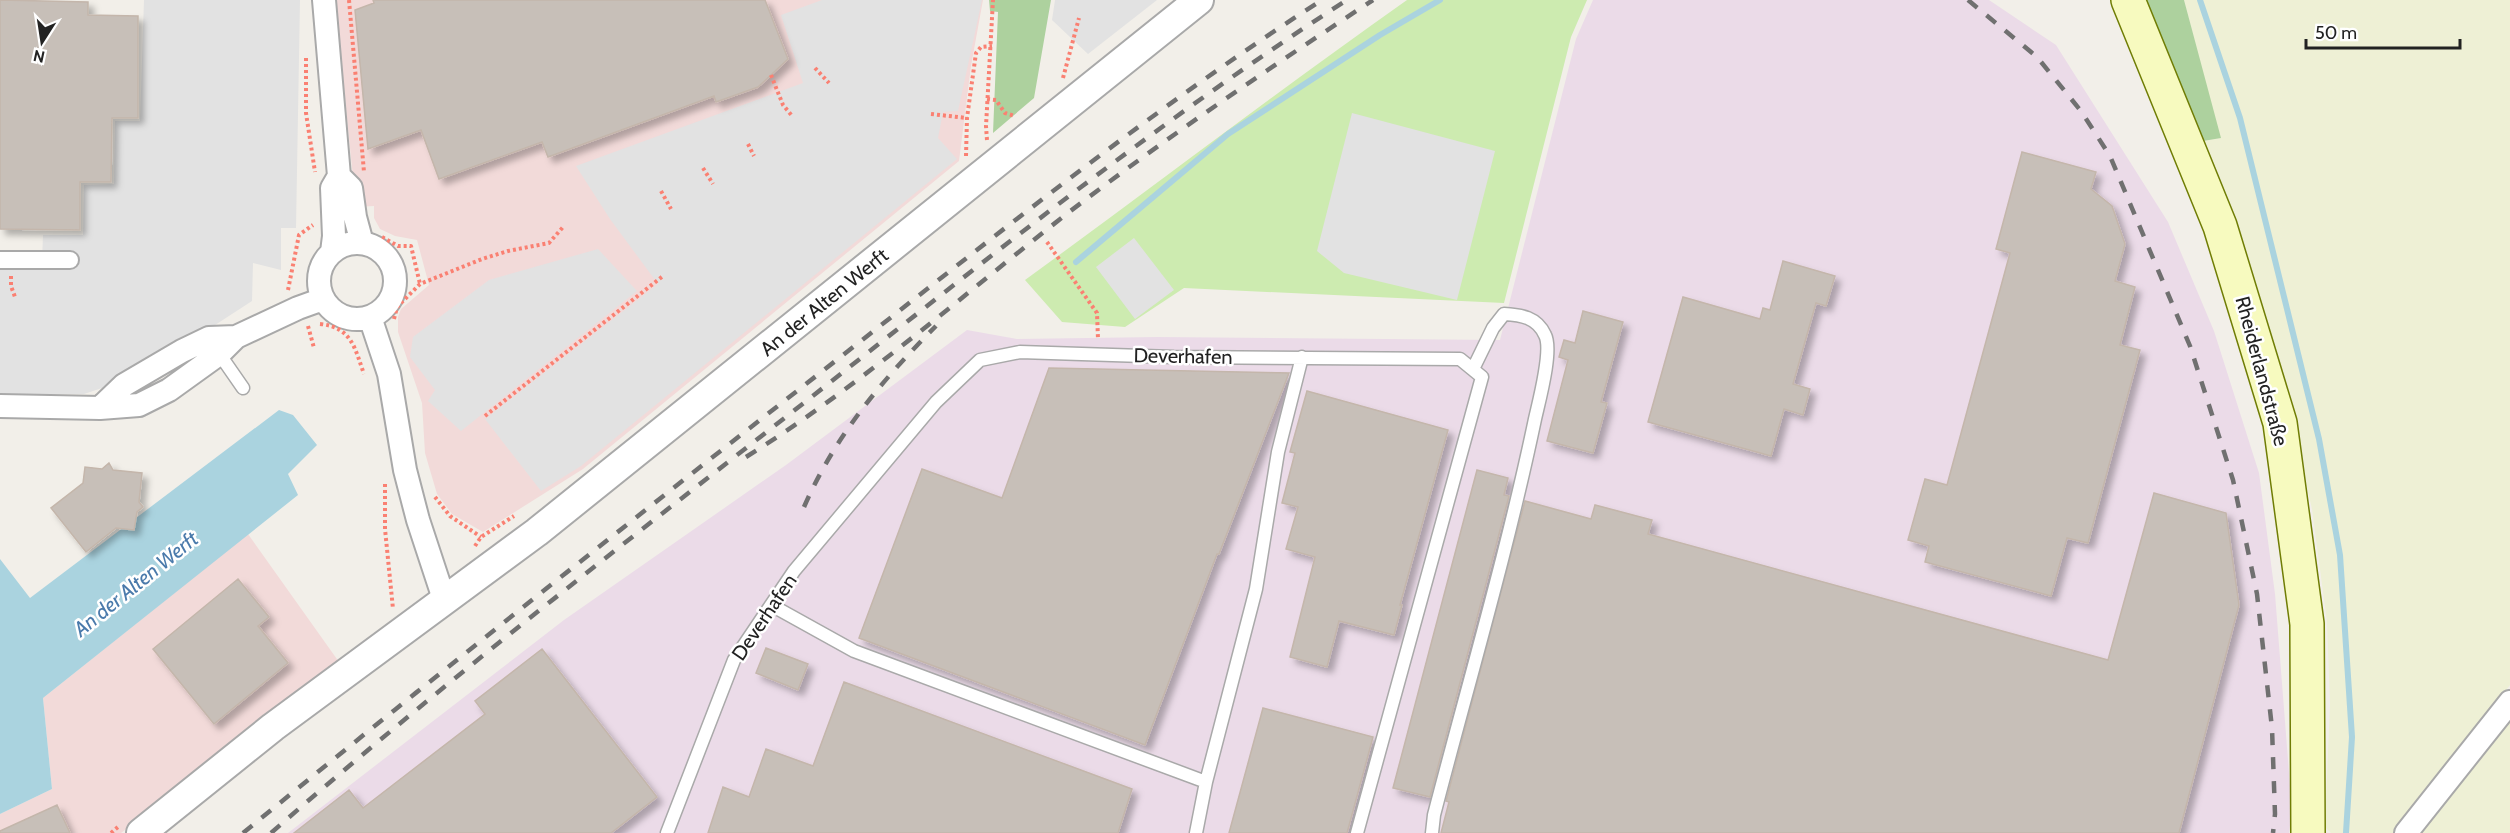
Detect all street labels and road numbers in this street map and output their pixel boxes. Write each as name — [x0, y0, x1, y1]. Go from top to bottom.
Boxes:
street label: An der Alten Werft — [755, 243, 893, 361]
street label: Rheiderlandstraße — [2230, 294, 2294, 448]
street label: Deverhafen — [1133, 343, 1233, 369]
street label: Deverhafen — [726, 569, 802, 665]

